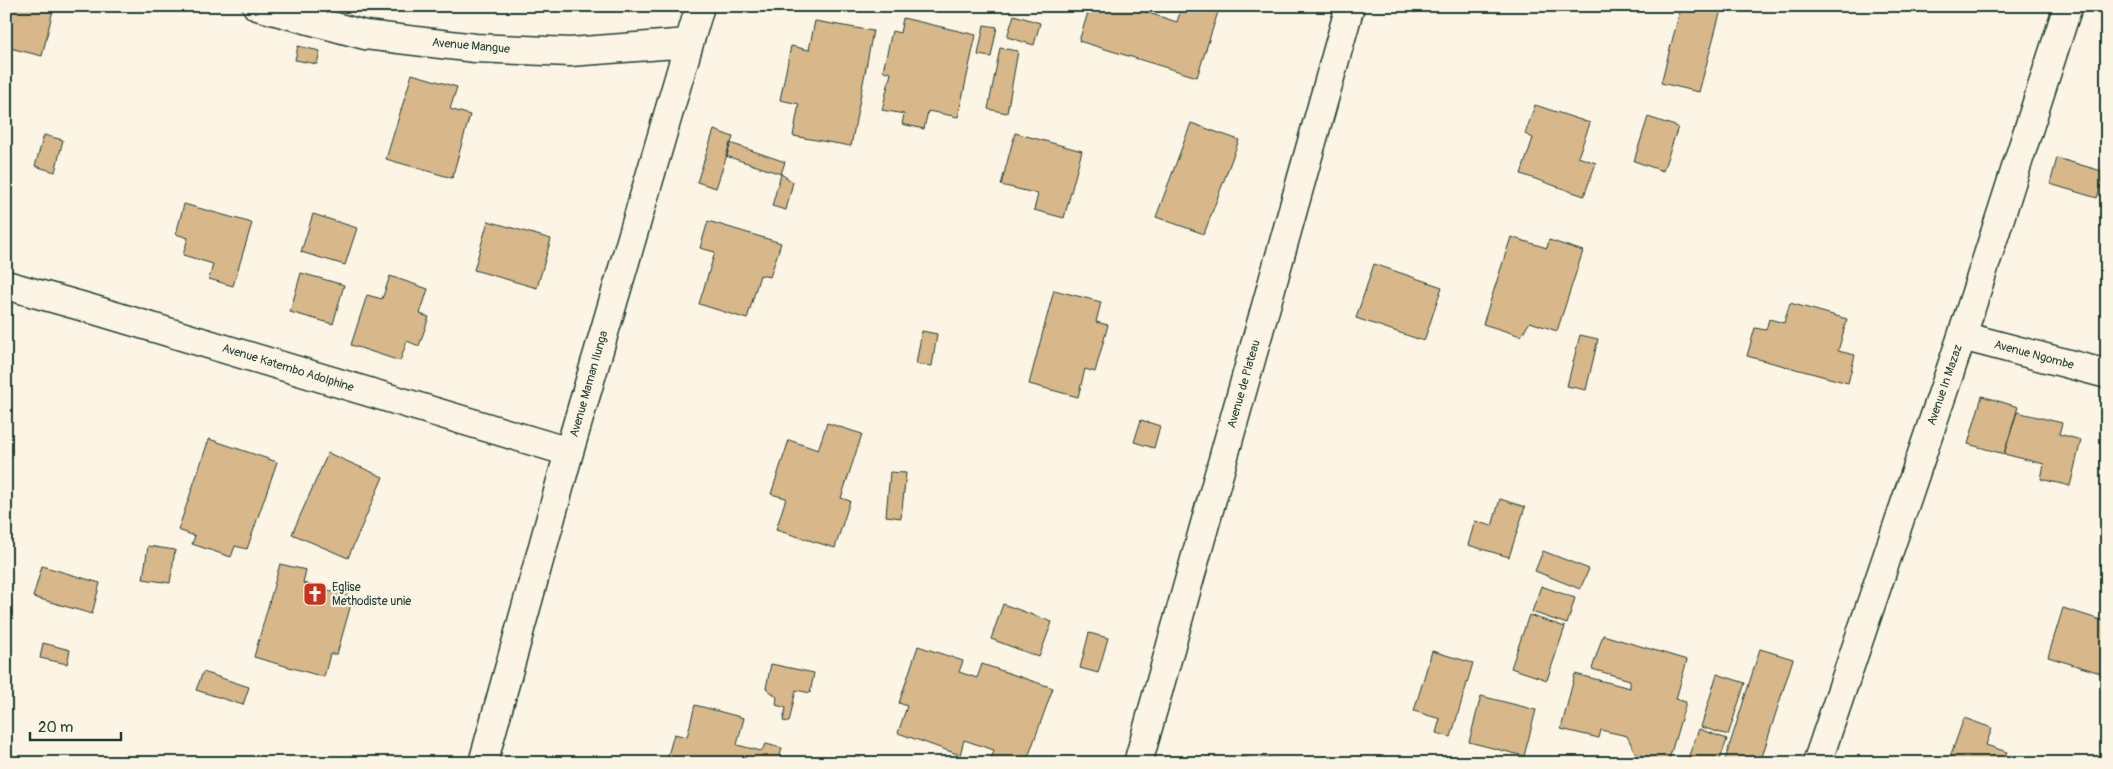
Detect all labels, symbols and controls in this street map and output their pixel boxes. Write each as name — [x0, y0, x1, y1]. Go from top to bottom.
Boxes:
street label: Avenue Mangue — [431, 35, 511, 57]
street label: Avenue Maman Ilunga — [567, 329, 611, 439]
street label: Avenue Ngombe — [1992, 337, 2076, 373]
street label: Avenue de Plateau — [1224, 338, 1264, 430]
street label: Avenue Katembo Adolphine — [220, 341, 356, 395]
street label: Avenue In Mazaz — [1924, 343, 1966, 427]
place label: Eglise Methodiste unie — [332, 580, 411, 609]
church icon: Eglise Methodiste unie — [302, 581, 328, 607]
scale bar — [30, 709, 121, 741]
text: 20 m — [38, 718, 73, 737]

